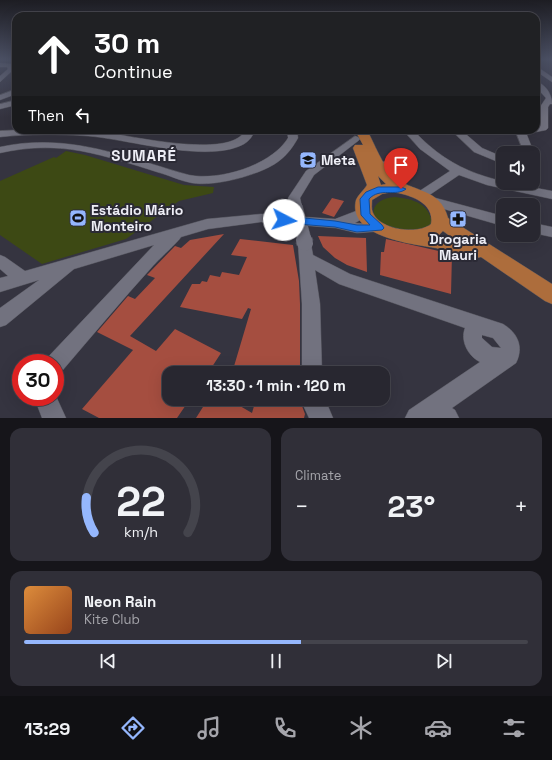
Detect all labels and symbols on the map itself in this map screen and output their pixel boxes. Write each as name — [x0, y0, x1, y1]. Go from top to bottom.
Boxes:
district label: SUMARÉ — [111, 146, 177, 165]
pin — [384, 148, 418, 189]
school or university icon: Meta — [298, 150, 318, 170]
place label: Meta — [321, 151, 356, 169]
position arrow — [263, 199, 305, 241]
place label: Estádio Mário Monteiro — [91, 201, 183, 235]
sports icon: Estádio Mário Monteiro — [68, 208, 88, 228]
pharmacy icon: Drogaria Mauri — [448, 209, 468, 229]
place label: Drogaria Mauri — [429, 230, 487, 264]
speed limit sign: 30 — [12, 354, 64, 406]

